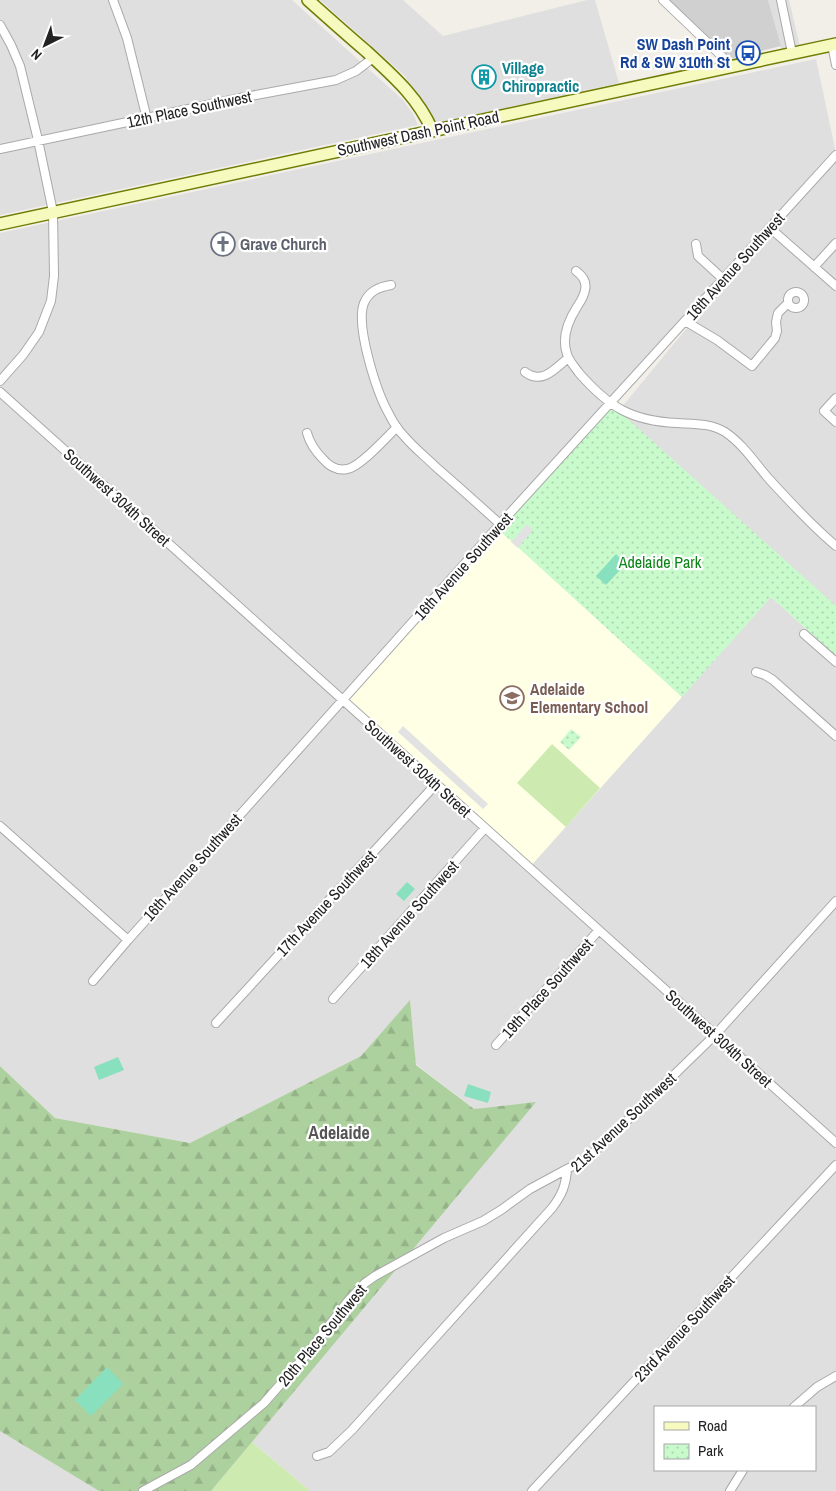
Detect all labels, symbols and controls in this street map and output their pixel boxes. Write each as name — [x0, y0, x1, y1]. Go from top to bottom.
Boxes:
north arrow — [20, 20, 70, 70]
place label: SW Dash Point Rd & SW 310th St — [620, 33, 731, 73]
bus stop icon: SW Dash Point Rd & SW 310th St — [735, 40, 761, 66]
text: N — [27, 45, 45, 64]
place label: Village Chiropractic — [502, 57, 579, 97]
building icon: Village Chiropractic — [471, 64, 497, 90]
street label: 12th Place Southwest — [125, 85, 254, 133]
street label: Southwest Dash Point Road — [335, 105, 501, 161]
street label: 16th Avenue Southwest — [681, 207, 789, 325]
church icon: Grave Church — [210, 231, 236, 257]
place label: Grave Church — [240, 233, 327, 255]
street label: Southwest 304th Street — [59, 443, 175, 551]
street label: 16th Avenue Southwest — [409, 507, 517, 625]
park label: Adelaide Park — [618, 551, 702, 573]
place label: Adelaide Elementary School — [530, 678, 648, 718]
school or university icon: Adelaide Elementary School — [499, 685, 525, 711]
street label: Southwest 304th Street — [360, 714, 476, 822]
street label: 16th Avenue Southwest — [138, 808, 246, 926]
street label: 17th Avenue Southwest — [271, 845, 381, 961]
street label: 18th Avenue Southwest — [355, 855, 463, 973]
street label: 19th Place Southwest — [496, 933, 598, 1043]
street label: Southwest 304th Street — [661, 984, 777, 1092]
street label: 21st Avenue Southwest — [565, 1067, 681, 1177]
district label: Adelaide — [308, 1120, 370, 1145]
street label: 23rd Avenue Southwest — [629, 1270, 739, 1386]
street label: 20th Place Southwest — [273, 1279, 371, 1391]
legend — [654, 1406, 816, 1471]
text: Road — [698, 1415, 727, 1436]
text: Park — [698, 1440, 724, 1461]

